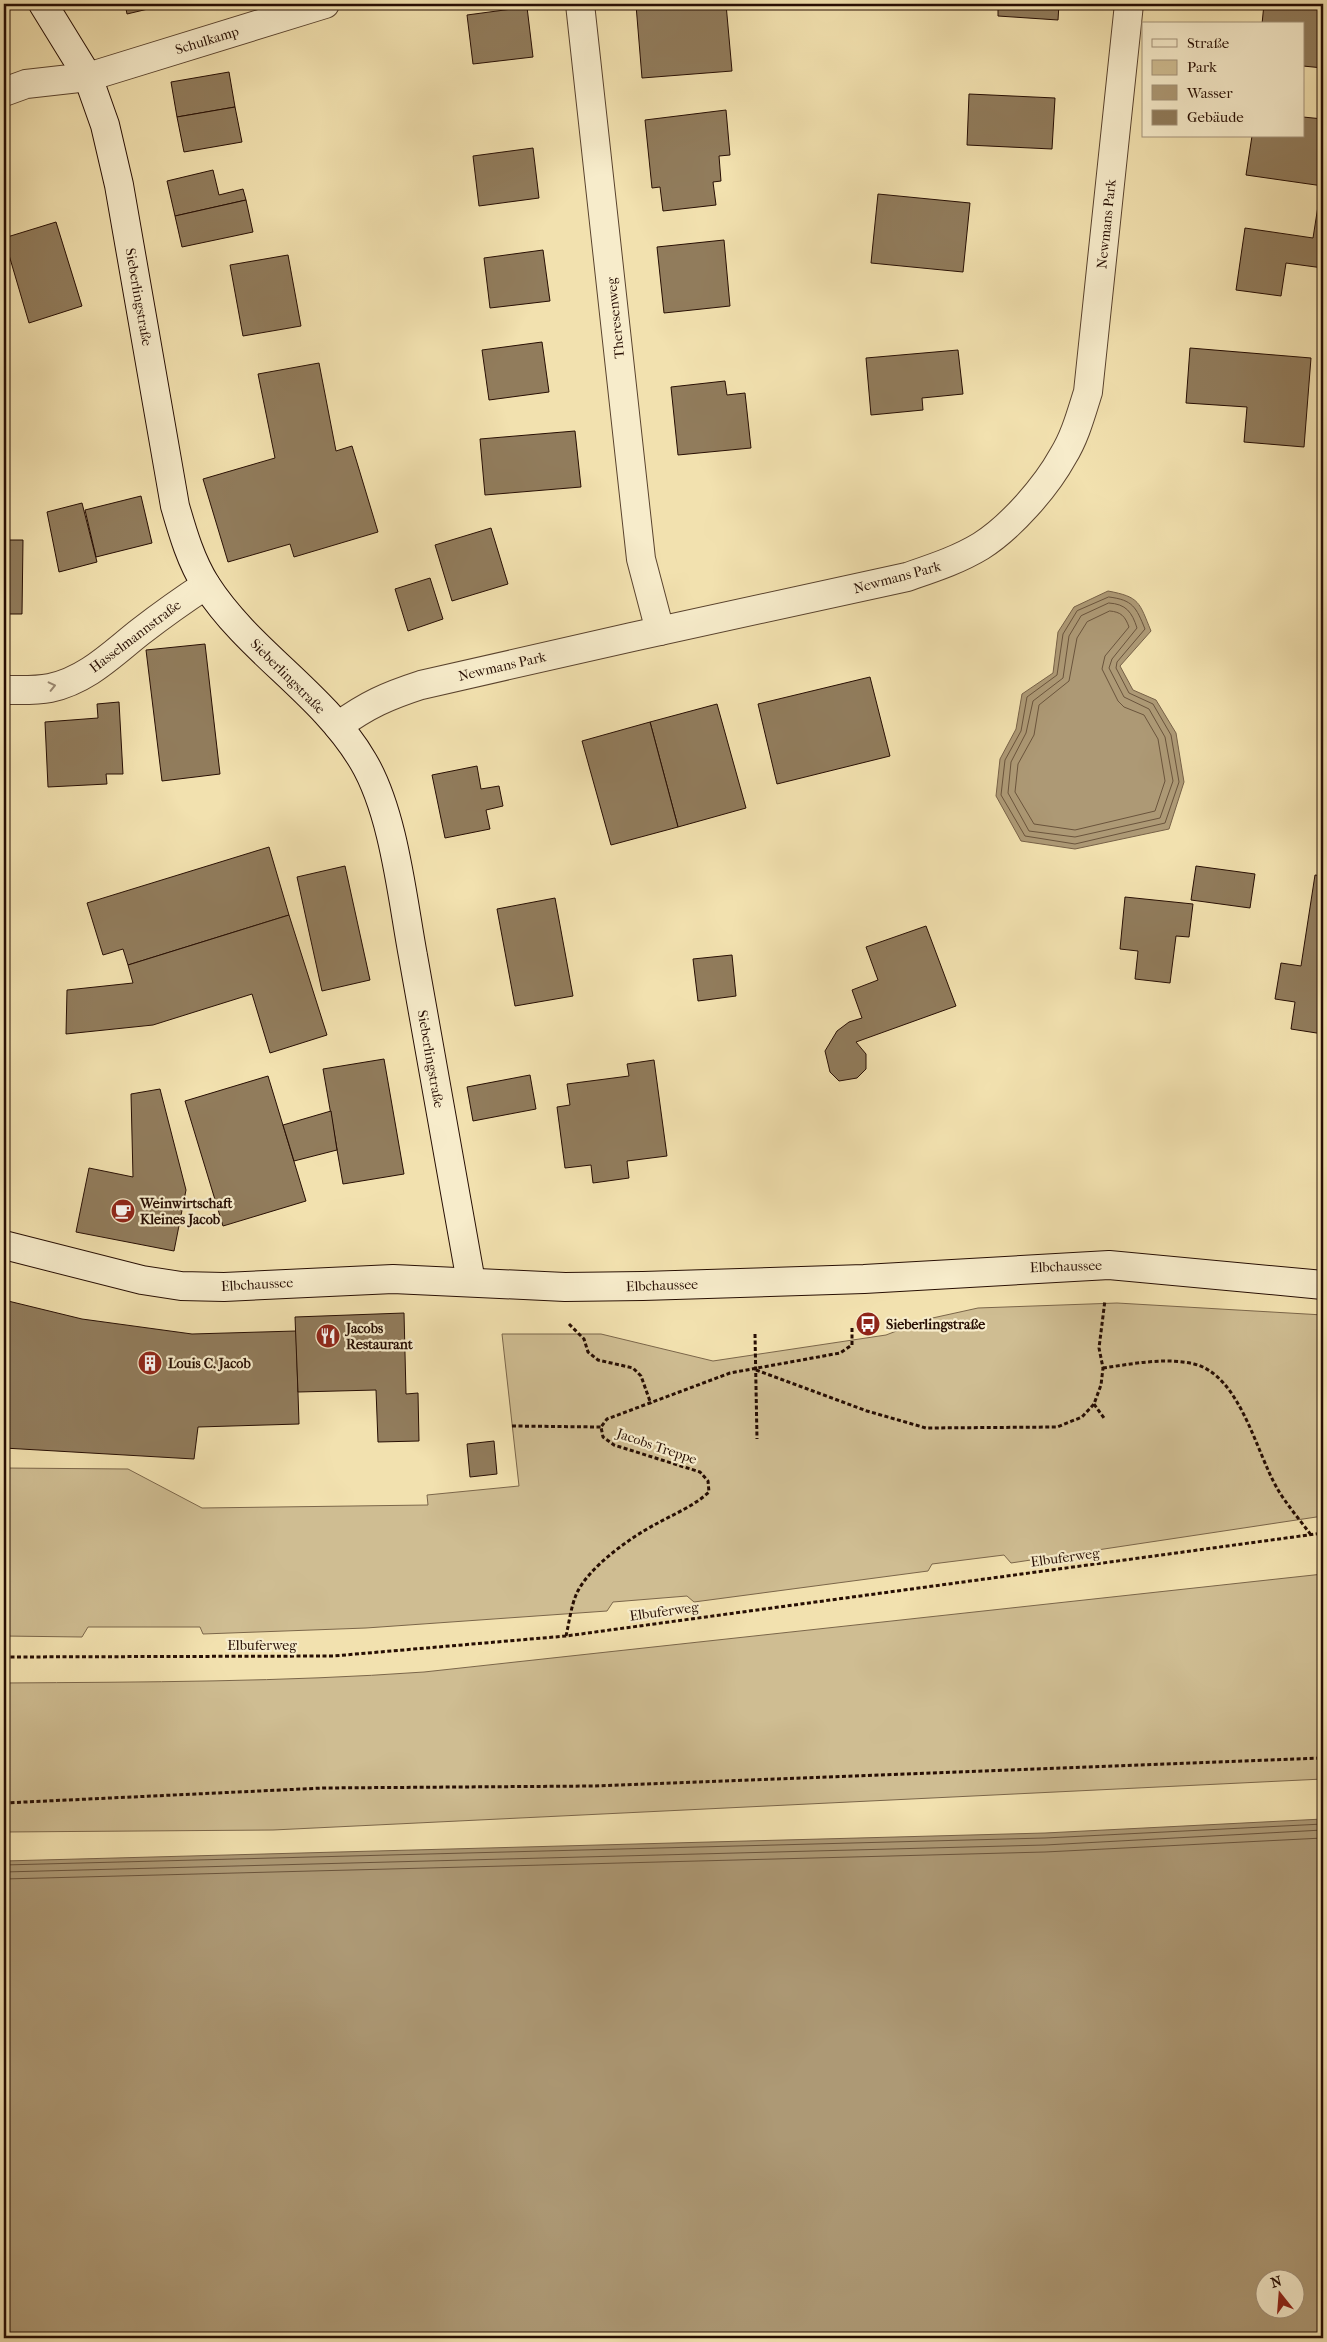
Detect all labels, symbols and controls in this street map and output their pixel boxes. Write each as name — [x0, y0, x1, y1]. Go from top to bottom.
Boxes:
legend — [1142, 22, 1304, 138]
street label: Schulkamp — [173, 23, 241, 58]
text: Straße — [1187, 34, 1230, 52]
text: Park — [1187, 58, 1217, 76]
text: Wasser — [1186, 84, 1233, 102]
text: Gebäude — [1187, 108, 1244, 126]
street label: Newmans Park — [1093, 178, 1120, 270]
street label: Sieberlingstraße — [122, 247, 155, 347]
street label: Theresenweg — [603, 276, 628, 359]
street label: Newmans Park — [852, 557, 943, 597]
street label: Hasselmannstraße — [86, 596, 184, 676]
street label: Sieberlingstraße — [247, 635, 329, 717]
street label: Newmans Park — [456, 648, 549, 685]
one-way arrow — [48, 681, 57, 692]
street label: Sieberlingstraße — [414, 1009, 447, 1109]
place label: Weinwirtschaft Kleines Jacob — [139, 1195, 234, 1228]
cafe icon: Weinwirtschaft Kleines Jacob — [110, 1198, 136, 1224]
street label: Elbchaussee — [1030, 1257, 1102, 1276]
street label: Elbchaussee — [221, 1274, 294, 1295]
street label: Elbchaussee — [626, 1276, 698, 1295]
bus stop icon: Sieberlingstraße — [855, 1311, 881, 1337]
place label: Sieberlingstraße — [886, 1316, 985, 1333]
place label: Jacobs Restaurant — [344, 1320, 414, 1353]
restaurant icon: Jacobs Restaurant — [315, 1323, 341, 1349]
building icon: Louis C. Jacob — [137, 1350, 163, 1376]
place label: Louis C. Jacob — [168, 1355, 251, 1372]
street label: Jacobs Treppe — [614, 1425, 699, 1468]
street label: Elbuferweg — [1030, 1544, 1101, 1571]
street label: Elbuferweg — [629, 1598, 700, 1625]
street label: Elbuferweg — [227, 1637, 297, 1654]
north arrow — [1254, 2270, 1304, 2320]
text: N — [1269, 2272, 1284, 2292]

